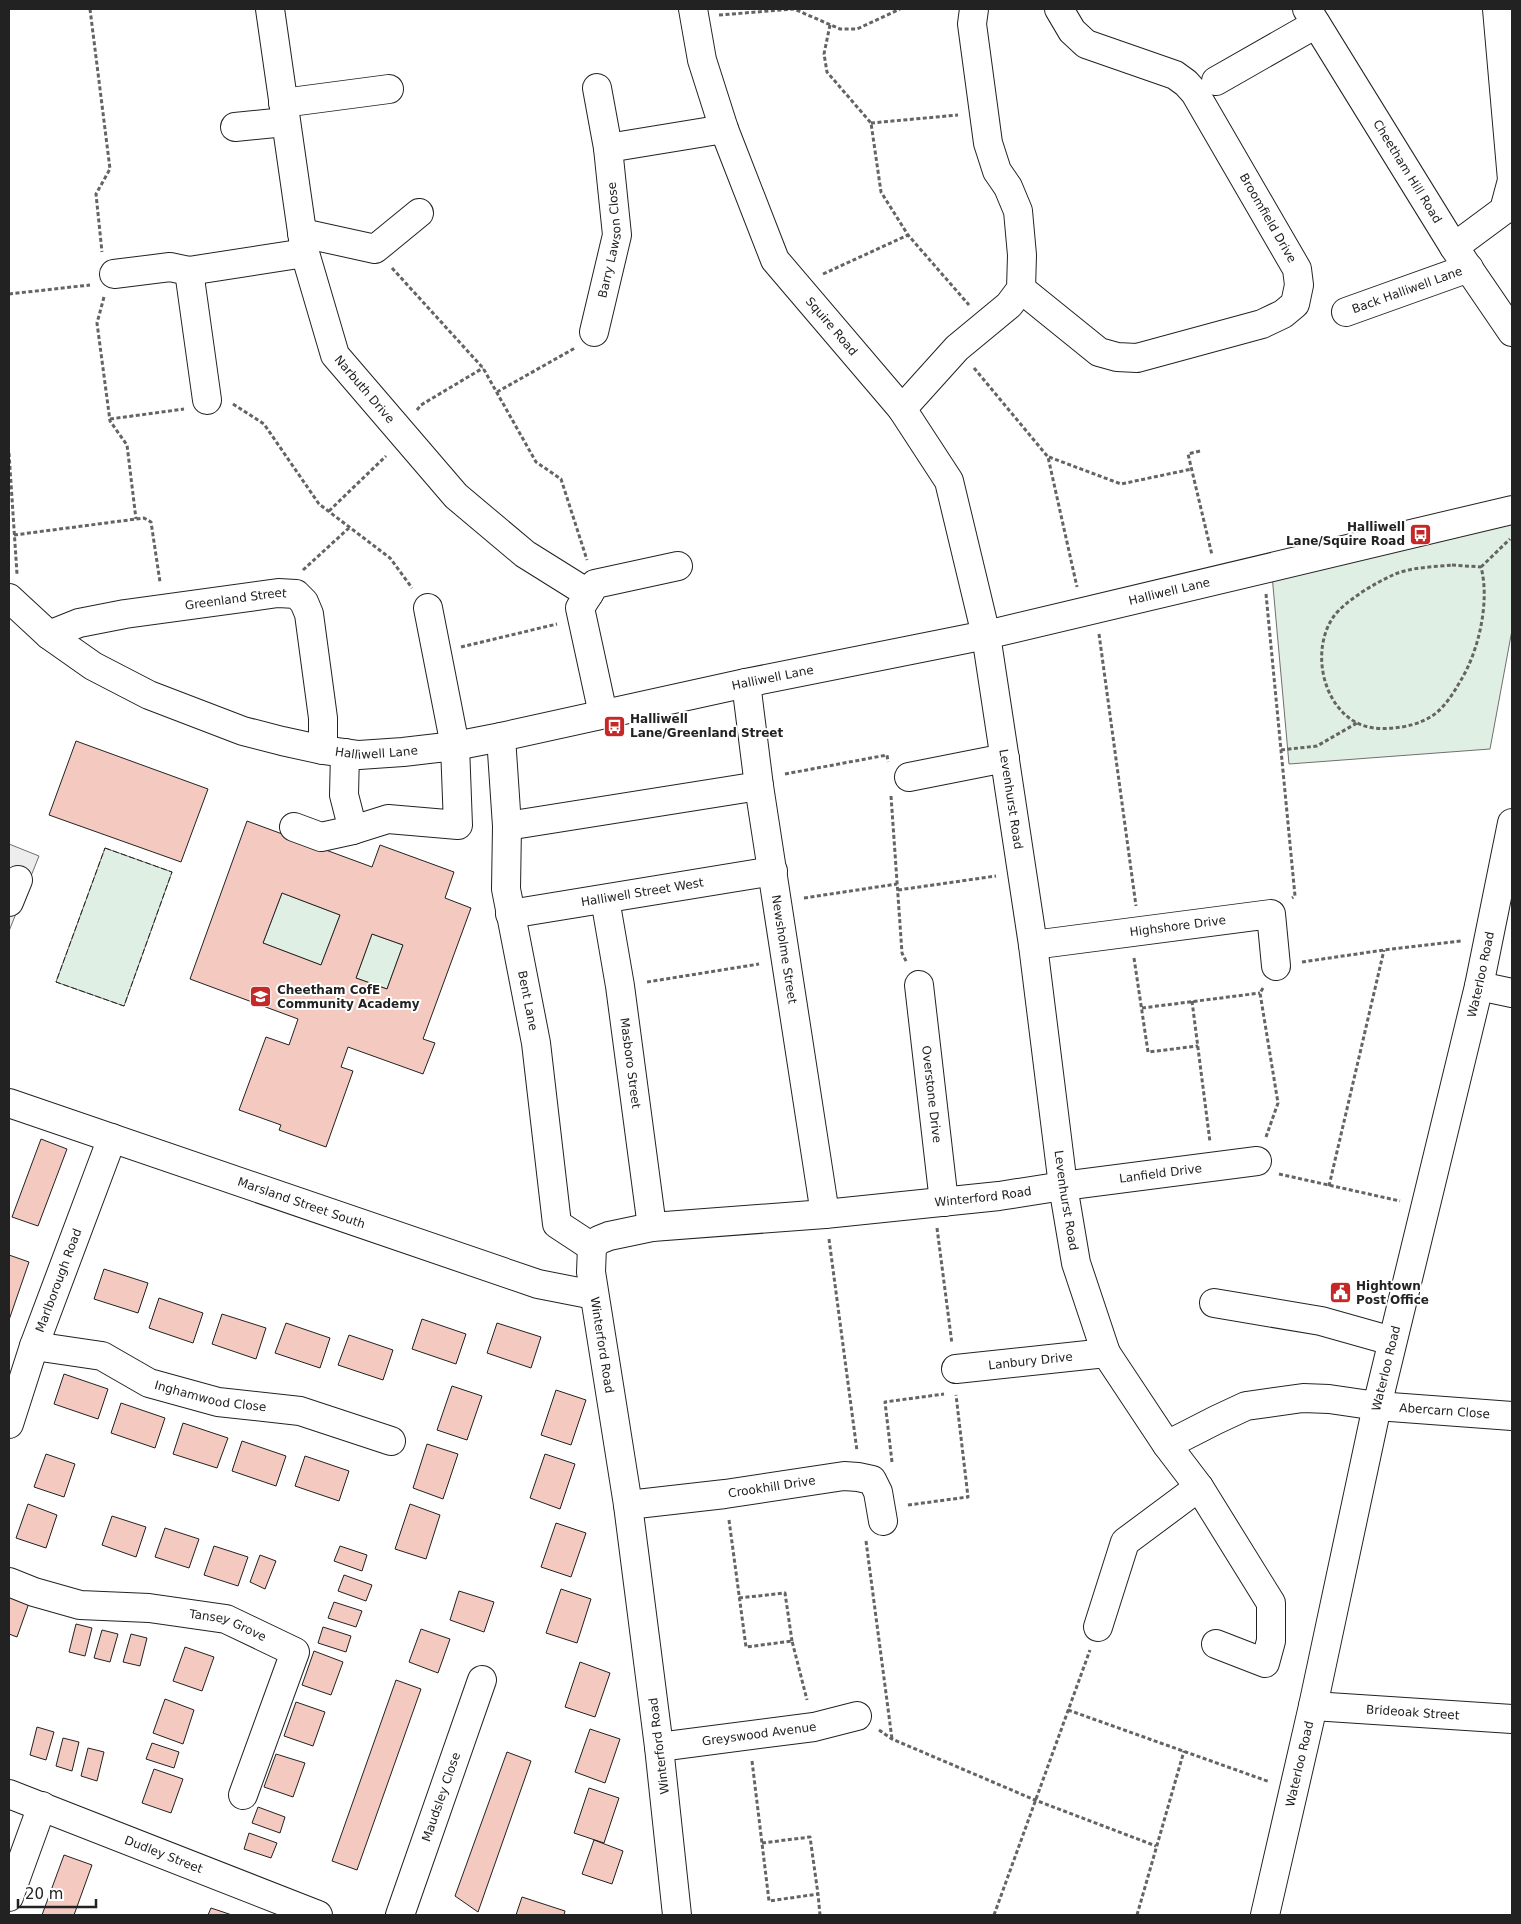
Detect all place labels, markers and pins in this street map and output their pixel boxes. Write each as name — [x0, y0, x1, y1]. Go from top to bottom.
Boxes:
place label: Halliwell Lane/Squire Road — [1286, 520, 1405, 548]
bus stop icon: Halliwell Lane/Squire Road — [1409, 522, 1433, 546]
place label: Halliwell Lane/Greenland Street — [630, 712, 783, 740]
bus stop icon: Halliwell Lane/Greenland Street — [602, 714, 626, 738]
place label: Cheetham CofE Community Academy — [277, 983, 420, 1011]
school or university icon: Cheetham CofE Community Academy — [249, 985, 273, 1009]
place label: Hightown Post Office — [1356, 1279, 1429, 1307]
public building icon: Hightown Post Office — [1328, 1281, 1352, 1305]

